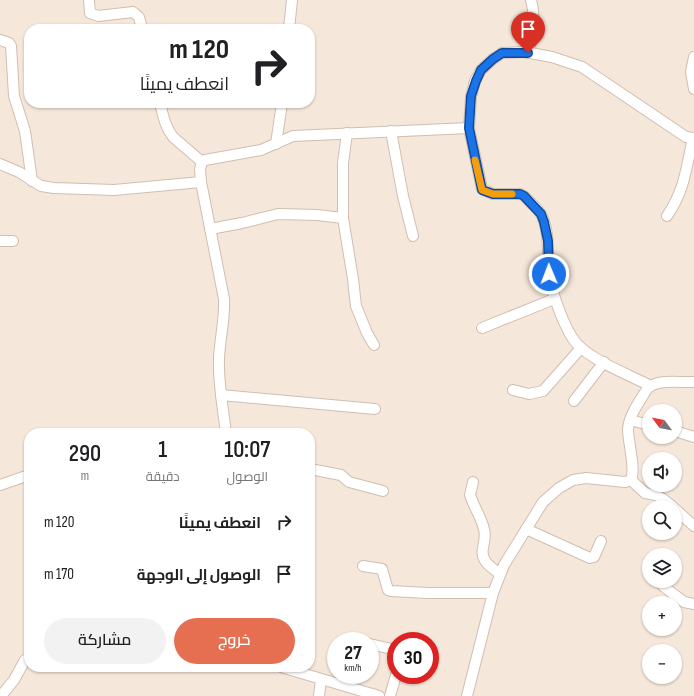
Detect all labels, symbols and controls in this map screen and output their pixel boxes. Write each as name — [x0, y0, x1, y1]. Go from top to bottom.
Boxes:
pin — [511, 12, 545, 53]
icon: arrive — [517, 18, 539, 40]
text: 120 m — [169, 33, 229, 66]
icon: right — [243, 40, 295, 92]
text: انعطف يمينًا — [140, 74, 229, 95]
position arrow — [528, 253, 570, 295]
north arrow — [642, 404, 682, 444]
map controls — [642, 404, 682, 684]
text: 1 — [158, 435, 167, 464]
text: 10:07 — [224, 435, 270, 464]
text: 290 — [69, 439, 101, 468]
button: sound — [642, 452, 682, 492]
text: m — [81, 468, 89, 484]
text: دقيقة — [146, 469, 180, 485]
text: الوصول — [227, 469, 268, 485]
button: search — [642, 500, 682, 540]
icon: right — [273, 511, 295, 533]
text: 120 m — [44, 513, 74, 532]
text: انعطف يمينًا — [179, 514, 261, 533]
button: layers — [642, 548, 682, 588]
icon: arrive — [273, 563, 295, 585]
text: 170 m — [44, 565, 74, 584]
text: الوصول إلى الوجهة — [137, 566, 261, 585]
button: + — [642, 596, 682, 636]
button: مشاركة — [44, 618, 166, 664]
button: خروج — [174, 618, 295, 664]
speed limit sign: 30 — [387, 632, 439, 684]
text: 27 — [344, 641, 362, 665]
button: − — [642, 644, 682, 684]
text: km/h — [344, 662, 362, 674]

